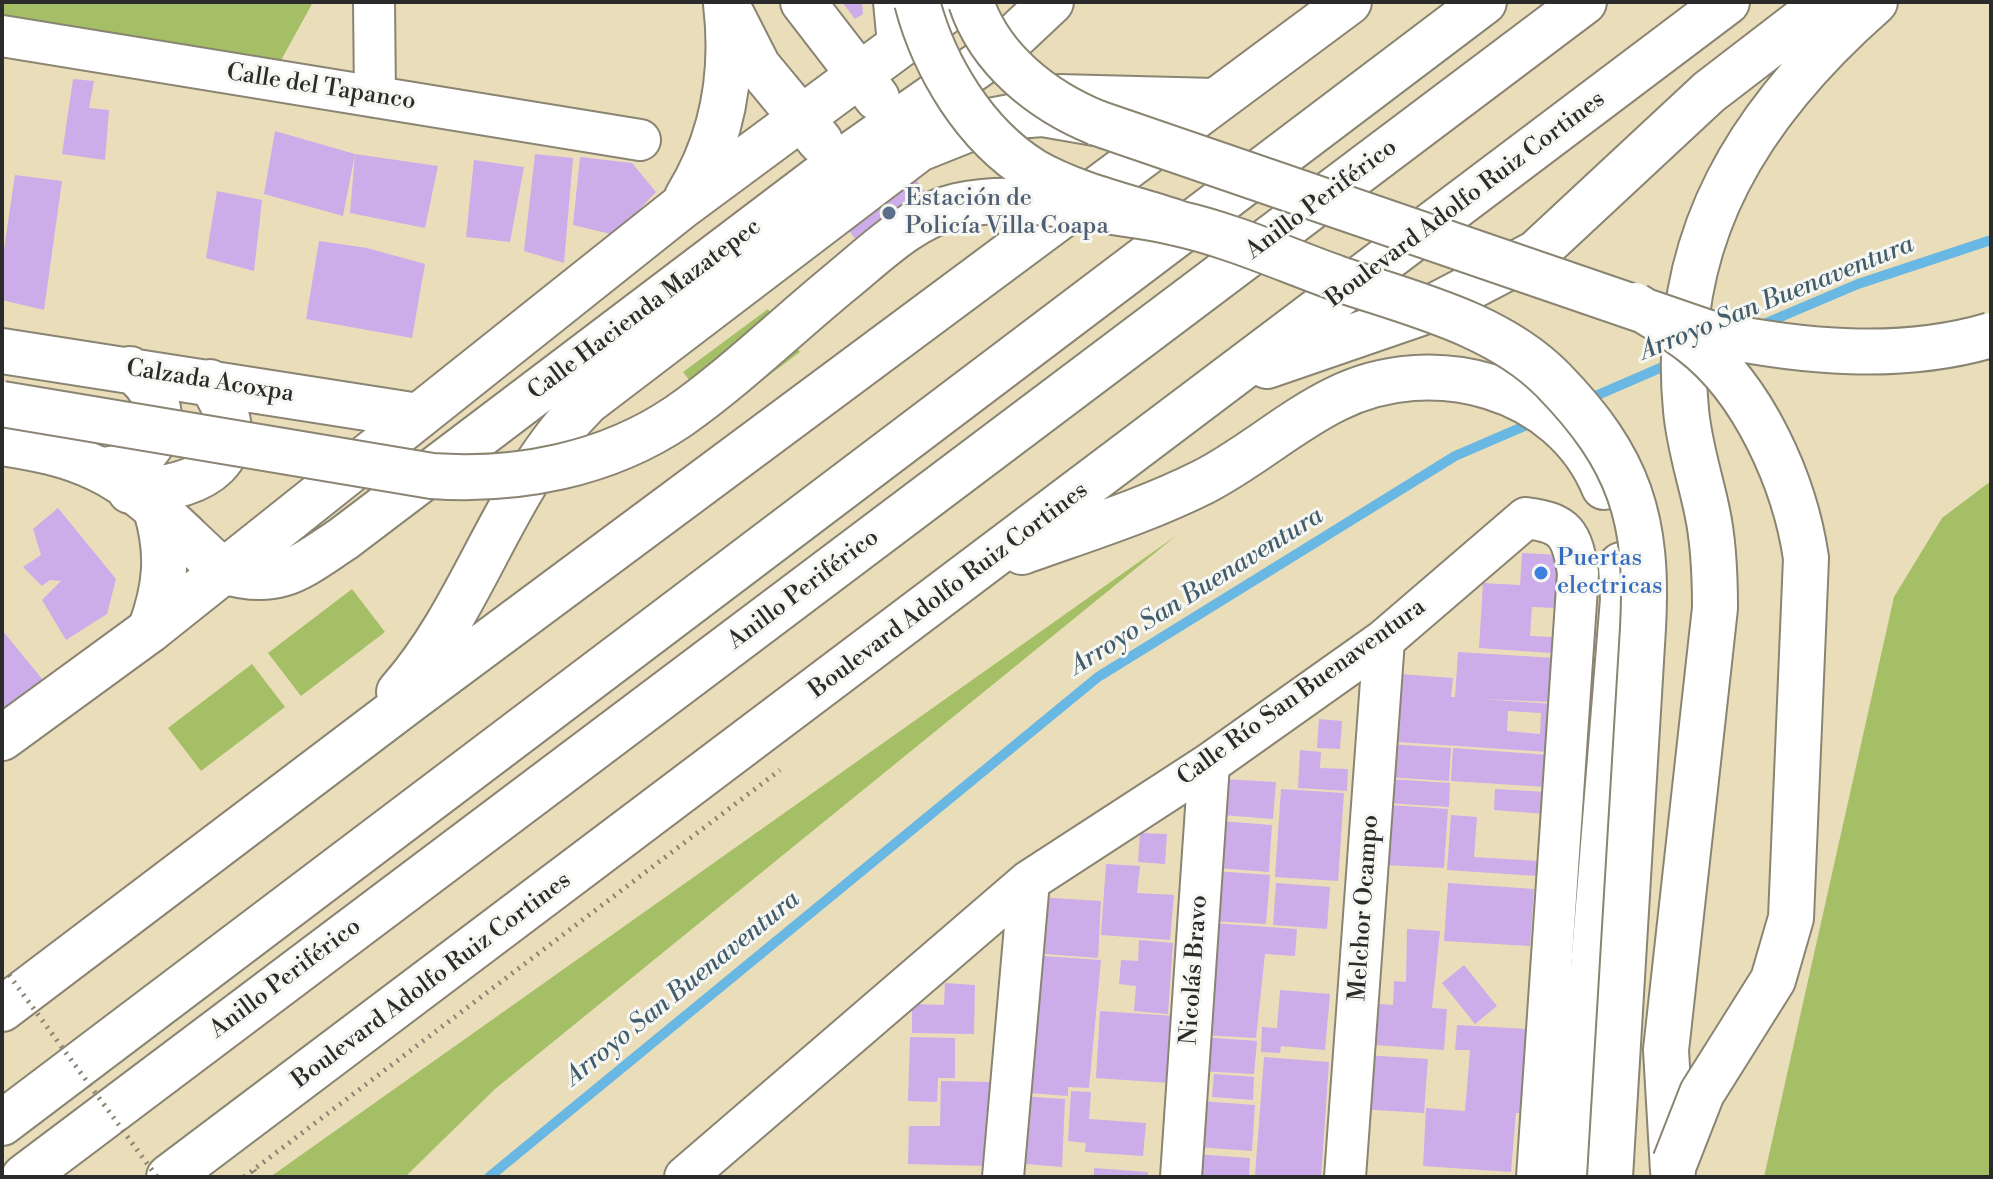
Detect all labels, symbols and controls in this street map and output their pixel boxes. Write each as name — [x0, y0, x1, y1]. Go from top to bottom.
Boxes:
street label: Calle del Tapanco — [224, 59, 418, 117]
street label: Boulevard Adolfo Ruiz Cortines — [1321, 86, 1611, 314]
street label: Anillo Periférico — [1241, 134, 1403, 266]
place label: Estación de Policía Villa Coapa — [905, 185, 1109, 241]
marker: Estación de Policía Villa Coapa — [880, 204, 898, 222]
street label: Calle Hacienda Mazatepec — [523, 213, 767, 407]
water label: Arroyo San Buenaventura — [1635, 230, 1919, 368]
street label: Calzada Acoxpa — [124, 355, 296, 409]
street label: Boulevard Adolfo Ruiz Cortines — [804, 477, 1094, 705]
water label: Arroyo San Buenaventura — [1065, 501, 1329, 683]
street label: Anillo Periférico — [723, 524, 885, 656]
place label: Puertas electricas — [1557, 545, 1663, 601]
marker: Puertas electricas — [1532, 564, 1550, 582]
street label: Calle Río San Buenaventura — [1172, 593, 1432, 793]
street label: Melchor Ocampo — [1344, 814, 1386, 1002]
street label: Boulevard Adolfo Ruiz Cortines — [287, 867, 577, 1095]
water label: Arroyo San Buenaventura — [559, 885, 807, 1093]
street label: Nicolás Bravo — [1175, 894, 1215, 1046]
street label: Anillo Periférico — [205, 913, 367, 1045]

